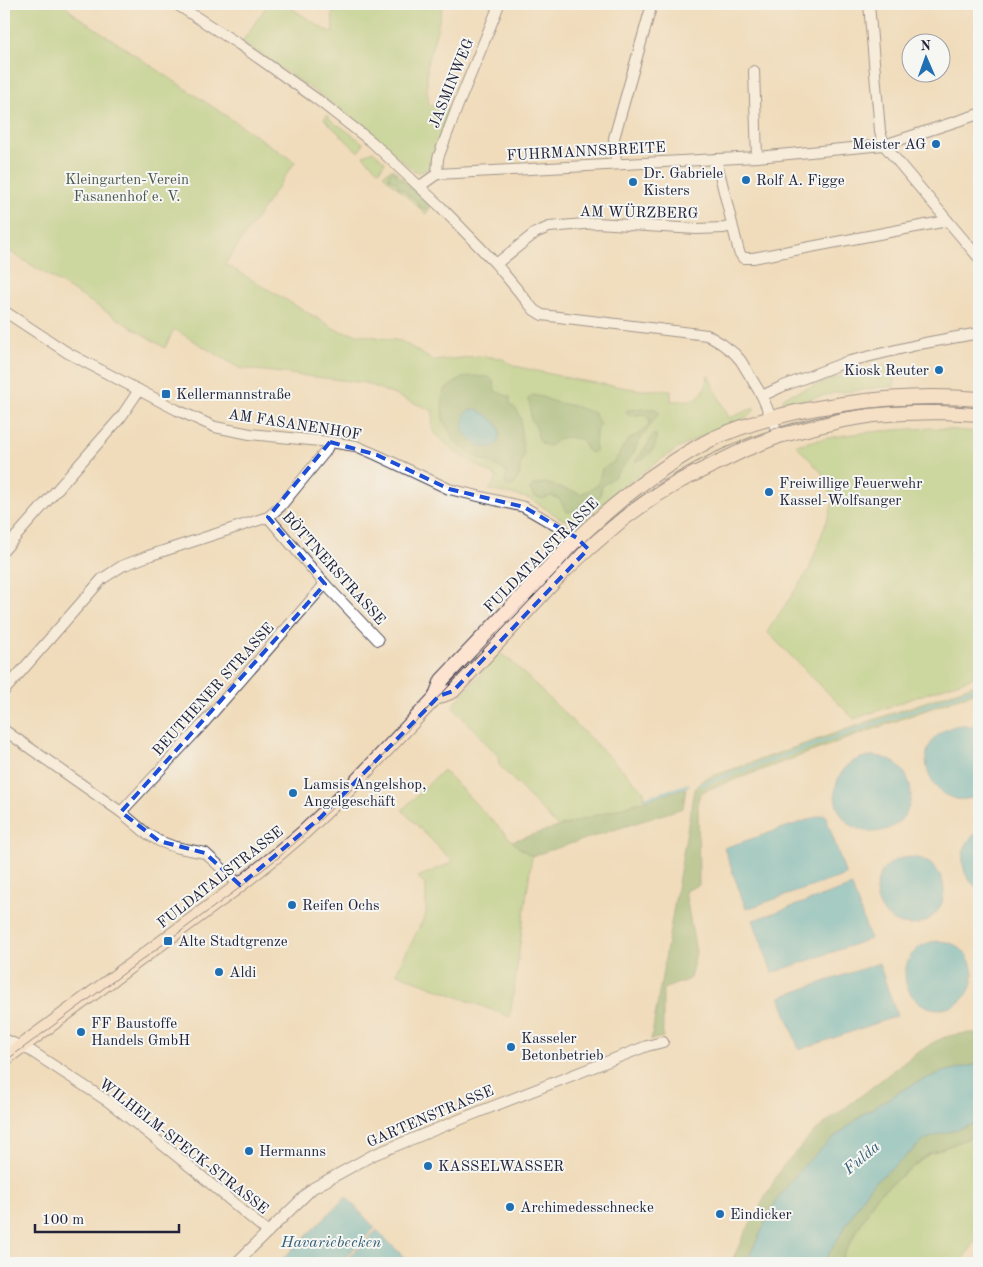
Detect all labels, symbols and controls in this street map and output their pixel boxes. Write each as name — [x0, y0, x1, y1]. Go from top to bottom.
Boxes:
north arrow — [900, 32, 950, 82]
street label: JASMINWEG — [428, 36, 477, 130]
text: N — [920, 39, 931, 53]
place label: Meister AG — [852, 138, 926, 153]
marker: Meister AG — [930, 138, 942, 150]
street label: FUHRMANNSBREITE — [506, 141, 666, 164]
place label: Dr. Gabriele Kisters — [643, 167, 723, 199]
park label: Kleingarten-Verein Fasanenhof e. V. — [65, 173, 189, 205]
marker: Rolf A. Figge — [740, 174, 752, 186]
place label: Rolf A. Figge — [756, 174, 845, 189]
marker: Dr. Gabriele Kisters — [627, 176, 639, 188]
street label: AM WÜRZBERG — [579, 202, 699, 222]
place label: Kiosk Reuter — [844, 364, 929, 379]
marker: Kiosk Reuter — [933, 364, 945, 376]
marker: Kellermannstraße — [160, 388, 172, 400]
place label: Kellermannstraße — [176, 388, 291, 403]
street label: AM FASANENHOF — [227, 408, 363, 443]
place label: Freiwillige Feuerwehr Kassel-Wolfsanger — [779, 477, 922, 509]
marker: Freiwillige Feuerwehr Kassel-Wolfsanger — [763, 486, 775, 498]
street label: FULDATALSTRASSE — [482, 496, 602, 616]
street label: BÖTTNERSTRASSE — [278, 508, 390, 628]
street label: BEUTHENER STRASSE — [151, 621, 278, 759]
place label: Lamsis Angelshop, Angelgeschäft — [303, 778, 426, 810]
marker: Lamsis Angelshop, Angelgeschäft — [287, 787, 299, 799]
street label: FULDATALSTRASSE — [155, 825, 287, 932]
marker: Reifen Ochs — [286, 899, 298, 911]
place label: Reifen Ochs — [302, 899, 380, 914]
marker: Alte Stadtgrenze — [162, 935, 174, 947]
place label: Alte Stadtgrenze — [178, 935, 288, 950]
marker: Aldi — [213, 966, 225, 978]
place label: Aldi — [229, 966, 256, 981]
place label: FF Baustoffe Handels GmbH — [91, 1017, 190, 1049]
marker: FF Baustoffe Handels GmbH — [75, 1026, 87, 1038]
place label: Kasseler Betonbetrieb — [521, 1032, 604, 1064]
marker: Kasseler Betonbetrieb — [505, 1041, 517, 1053]
street label: WILHELM-SPECK-STRASSE — [96, 1077, 271, 1218]
street label: GARTENSTRASSE — [365, 1084, 496, 1151]
water label: Fulda — [840, 1139, 884, 1179]
marker: Hermanns — [243, 1145, 255, 1157]
place label: Hermanns — [259, 1145, 326, 1160]
marker: KASSELWASSER — [422, 1160, 434, 1172]
place label: KASSELWASSER — [438, 1160, 564, 1175]
marker: Archimedesschnecke — [504, 1201, 516, 1213]
place label: Archimedesschnecke — [520, 1201, 654, 1216]
scale bar — [35, 1202, 179, 1234]
marker: Eindicker — [714, 1208, 726, 1220]
place label: Eindicker — [730, 1208, 792, 1223]
text: 100 m — [42, 1213, 84, 1228]
water label: Havariebecken — [280, 1235, 381, 1251]

